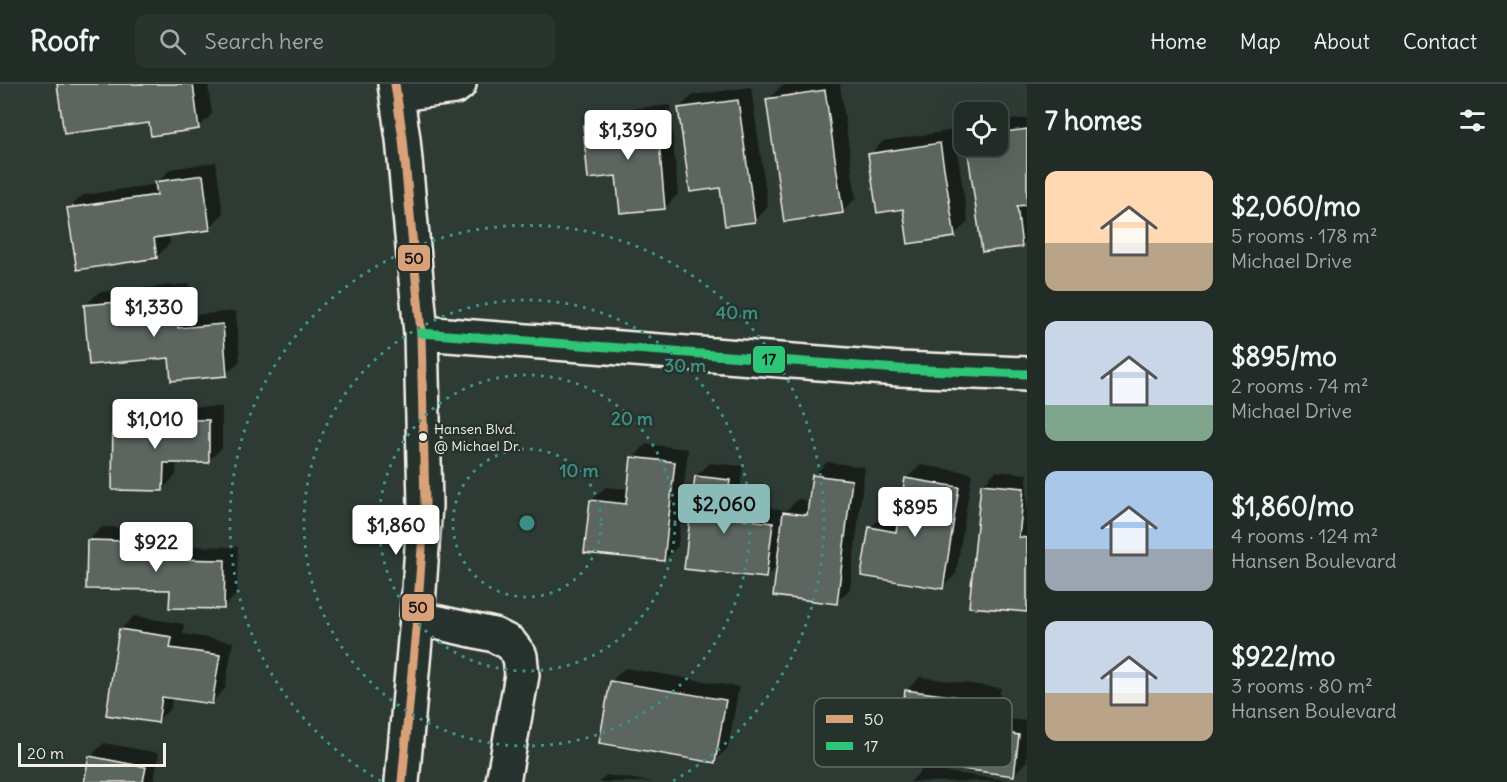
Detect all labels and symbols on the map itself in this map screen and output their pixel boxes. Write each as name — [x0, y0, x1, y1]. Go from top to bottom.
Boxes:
pin: $1,390 — [579, 110, 677, 161]
line badge: 50 — [397, 244, 431, 272]
text: 50 — [404, 248, 424, 268]
pin: $1,330 — [105, 287, 203, 338]
text: 40 m — [716, 301, 758, 324]
line badge: 17 — [752, 345, 786, 374]
text: 17 — [762, 349, 776, 369]
text: 30 m — [664, 354, 706, 377]
pin: $1,010 — [106, 399, 204, 450]
text: 20 m — [611, 407, 653, 430]
place label: Hansen Blvd. @ Michael Dr. — [434, 420, 521, 455]
marker: Hansen Blvd. @ Michael Dr. — [417, 431, 429, 443]
text: 10 m — [559, 459, 599, 482]
pin: $2,060 — [675, 484, 773, 535]
pin: $895 — [879, 487, 951, 538]
pin: $1,860 — [347, 505, 445, 556]
centre of rings — [517, 513, 537, 533]
pin: $922 — [120, 522, 192, 573]
line badge: 50 — [401, 593, 435, 622]
text: 50 — [408, 597, 428, 617]
legend — [814, 698, 1012, 767]
text: 50 — [864, 709, 884, 729]
text: 17 — [864, 736, 878, 756]
scale bar — [18, 740, 166, 768]

